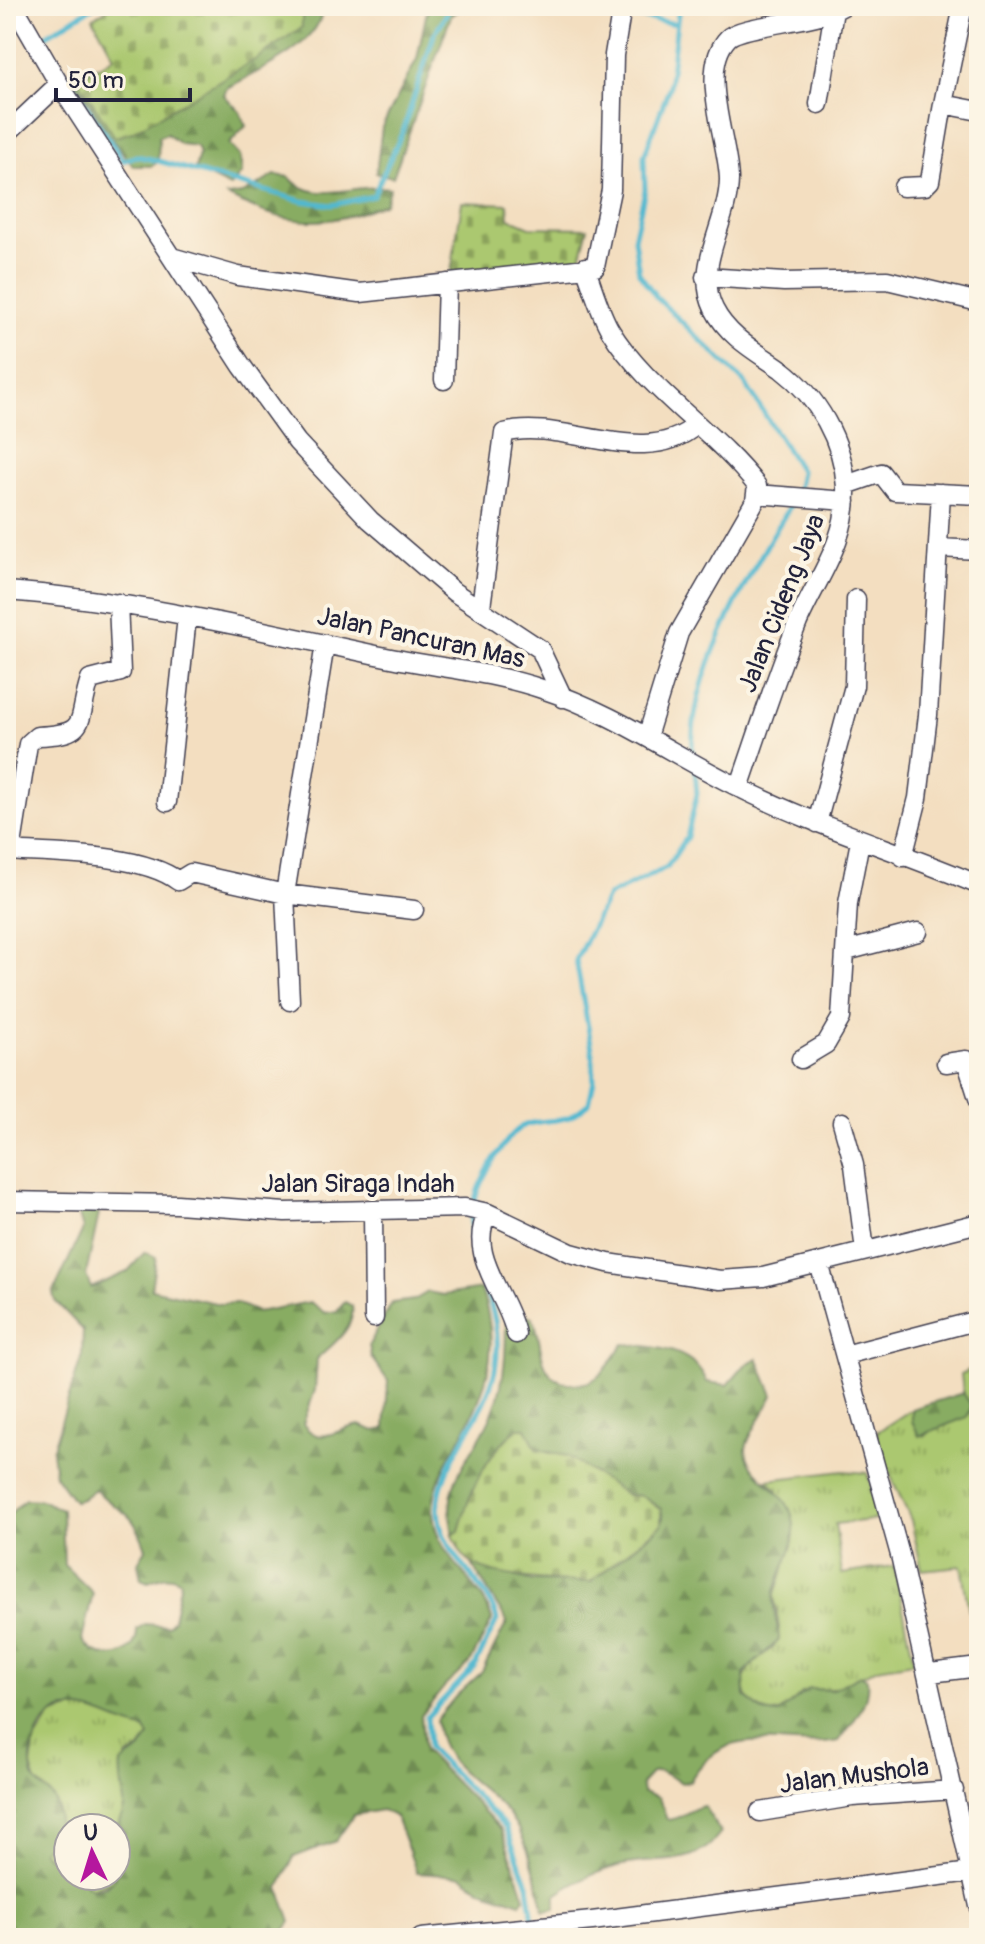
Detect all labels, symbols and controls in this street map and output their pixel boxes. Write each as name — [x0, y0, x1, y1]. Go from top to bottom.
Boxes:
scale bar — [56, 52, 190, 102]
text: 50 m — [68, 66, 124, 95]
street label: Jalan Cideng Jaya — [732, 510, 832, 697]
street label: Jalan Pancuran Mas — [314, 600, 528, 676]
street label: Jalan Siraga Indah — [261, 1168, 455, 1200]
street label: Jalan Mushola — [778, 1751, 931, 1801]
north arrow — [52, 1812, 132, 1892]
text: U — [82, 1819, 99, 1848]

